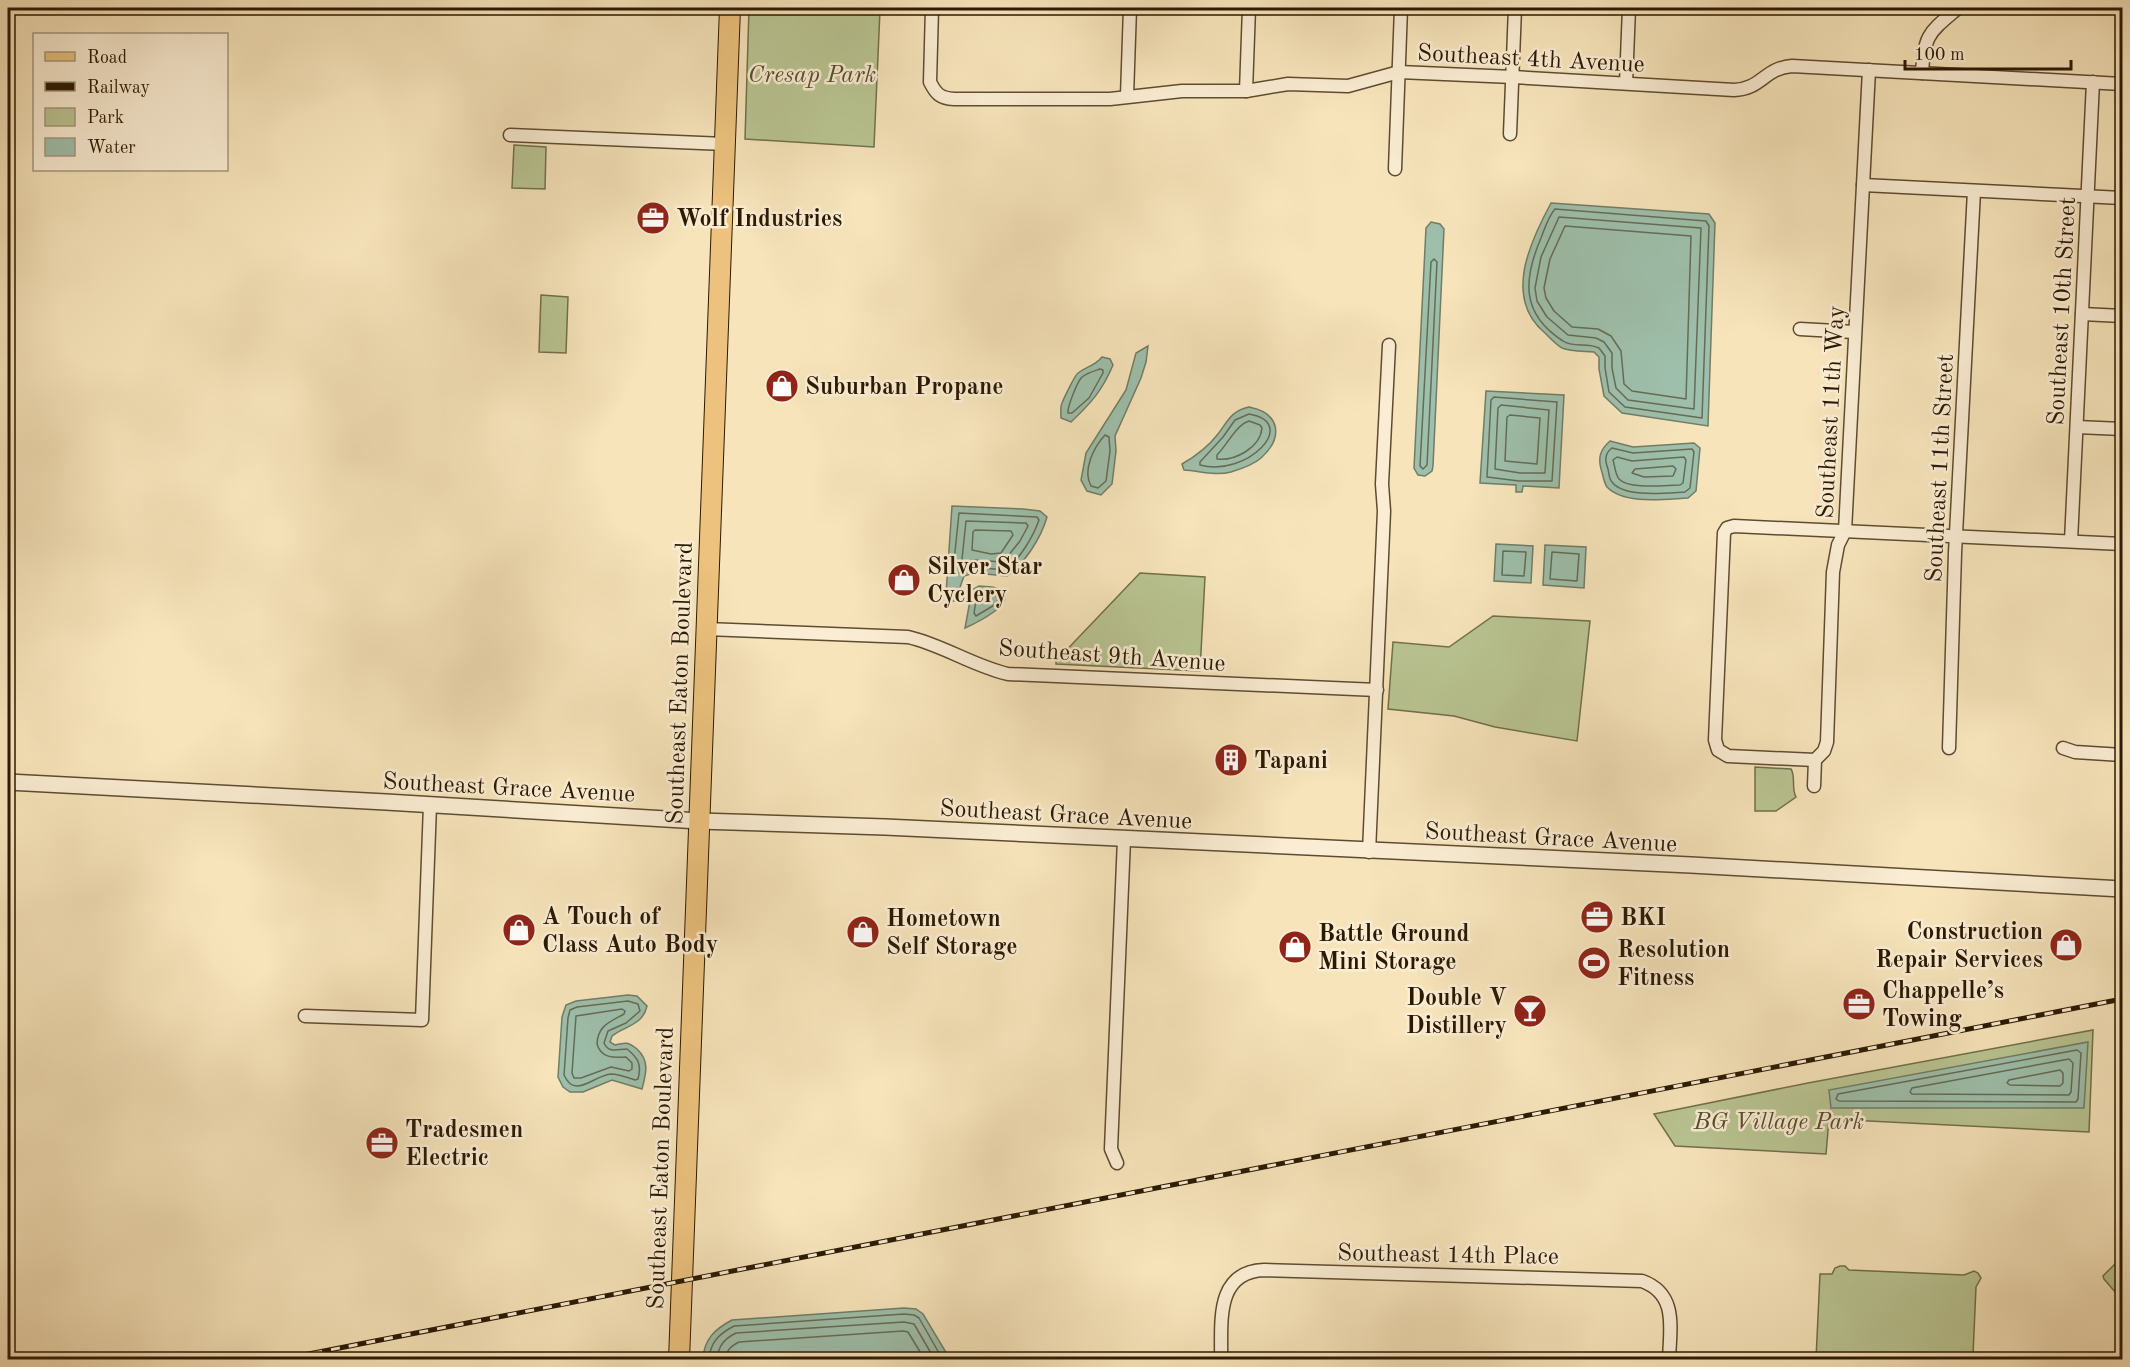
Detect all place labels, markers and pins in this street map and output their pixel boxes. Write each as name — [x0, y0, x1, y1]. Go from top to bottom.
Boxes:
office icon: Wolf Industries — [635, 200, 671, 236]
place label: Wolf Industries — [676, 208, 842, 232]
shop icon: Suburban Propane — [764, 368, 800, 404]
place label: Suburban Propane — [805, 376, 1004, 400]
place label: Silver Star Cyclery — [927, 556, 1042, 608]
shop icon: Silver Star Cyclery — [886, 562, 922, 598]
building icon: Tapani — [1213, 742, 1249, 778]
place label: Tapani — [1254, 750, 1328, 774]
office icon: BKI — [1579, 899, 1615, 935]
place label: A Touch of Class Auto Body — [542, 906, 718, 958]
place label: BKI — [1620, 907, 1666, 931]
place label: Hometown Self Storage — [886, 908, 1018, 960]
shop icon: A Touch of Class Auto Body — [501, 912, 537, 948]
shop icon: Hometown Self Storage — [845, 914, 881, 950]
place label: Construction Repair Services — [1875, 921, 2043, 973]
place label: Battle Ground Mini Storage — [1318, 923, 1469, 975]
shop icon: Construction Repair Services — [2048, 927, 2084, 963]
shop icon: Battle Ground Mini Storage — [1277, 929, 1313, 965]
place label: Resolution Fitness — [1617, 939, 1730, 991]
sports icon: Resolution Fitness — [1576, 945, 1612, 981]
place label: Chappelle’s Towing — [1882, 980, 2004, 1032]
office icon: Chappelle’s Towing — [1841, 986, 1877, 1022]
place label: Double V Distillery — [1406, 987, 1507, 1039]
bar icon: Double V Distillery — [1512, 993, 1548, 1029]
place label: Tradesmen Electric — [405, 1119, 523, 1171]
office icon: Tradesmen Electric — [364, 1125, 400, 1161]

